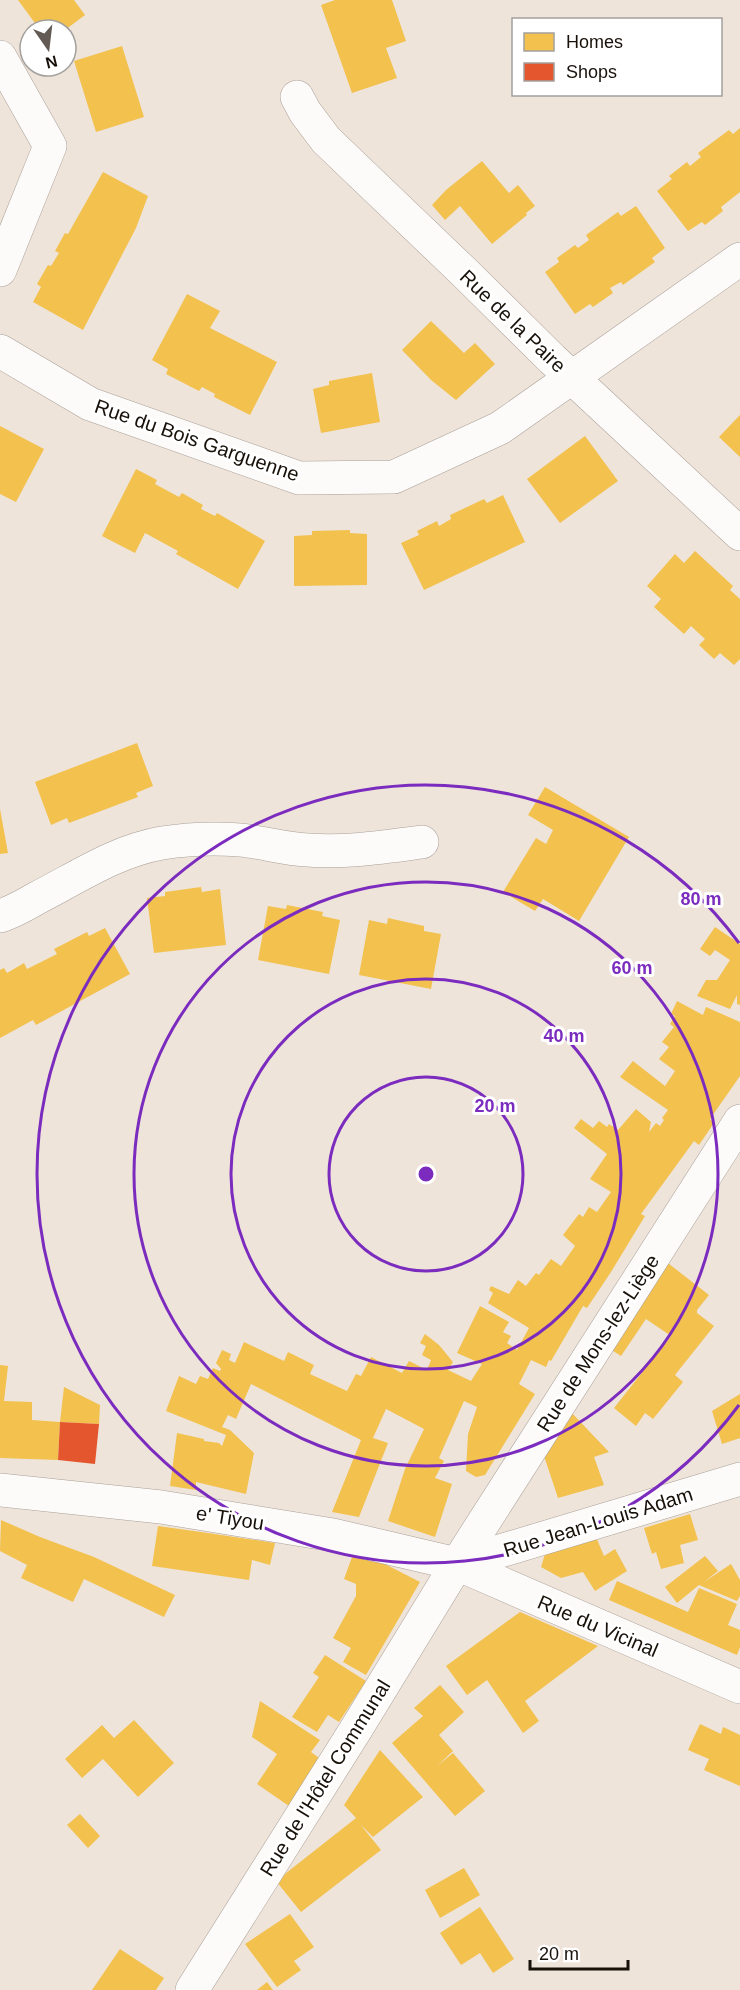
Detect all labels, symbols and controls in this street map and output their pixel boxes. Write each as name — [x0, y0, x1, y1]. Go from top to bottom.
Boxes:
north arrow — [18, 18, 78, 78]
legend — [512, 18, 722, 96]
text: Homes — [566, 32, 623, 52]
text: N — [44, 52, 59, 72]
text: Shops — [566, 62, 617, 82]
street label: Rue de la Paire — [456, 265, 570, 377]
street label: Rue du Bois Garguenne — [92, 395, 302, 485]
text: 80 m — [680, 889, 722, 909]
text: 60 m — [611, 958, 653, 978]
text: 40 m — [543, 1026, 585, 1046]
text: 20 m — [474, 1096, 516, 1116]
centre of rings — [416, 1164, 436, 1184]
street label: Rue de Mons-lez-Liège — [532, 1250, 664, 1436]
street label: Rue Jean-Louis Adam — [501, 1483, 695, 1561]
street label: e' Tiyou — [195, 1502, 265, 1534]
street label: Rue du Vicinal — [535, 1591, 661, 1661]
street label: Rue de l'Hôtel Communal — [255, 1676, 395, 1880]
scale bar — [530, 1933, 628, 1971]
text: 20 m — [539, 1944, 579, 1964]

